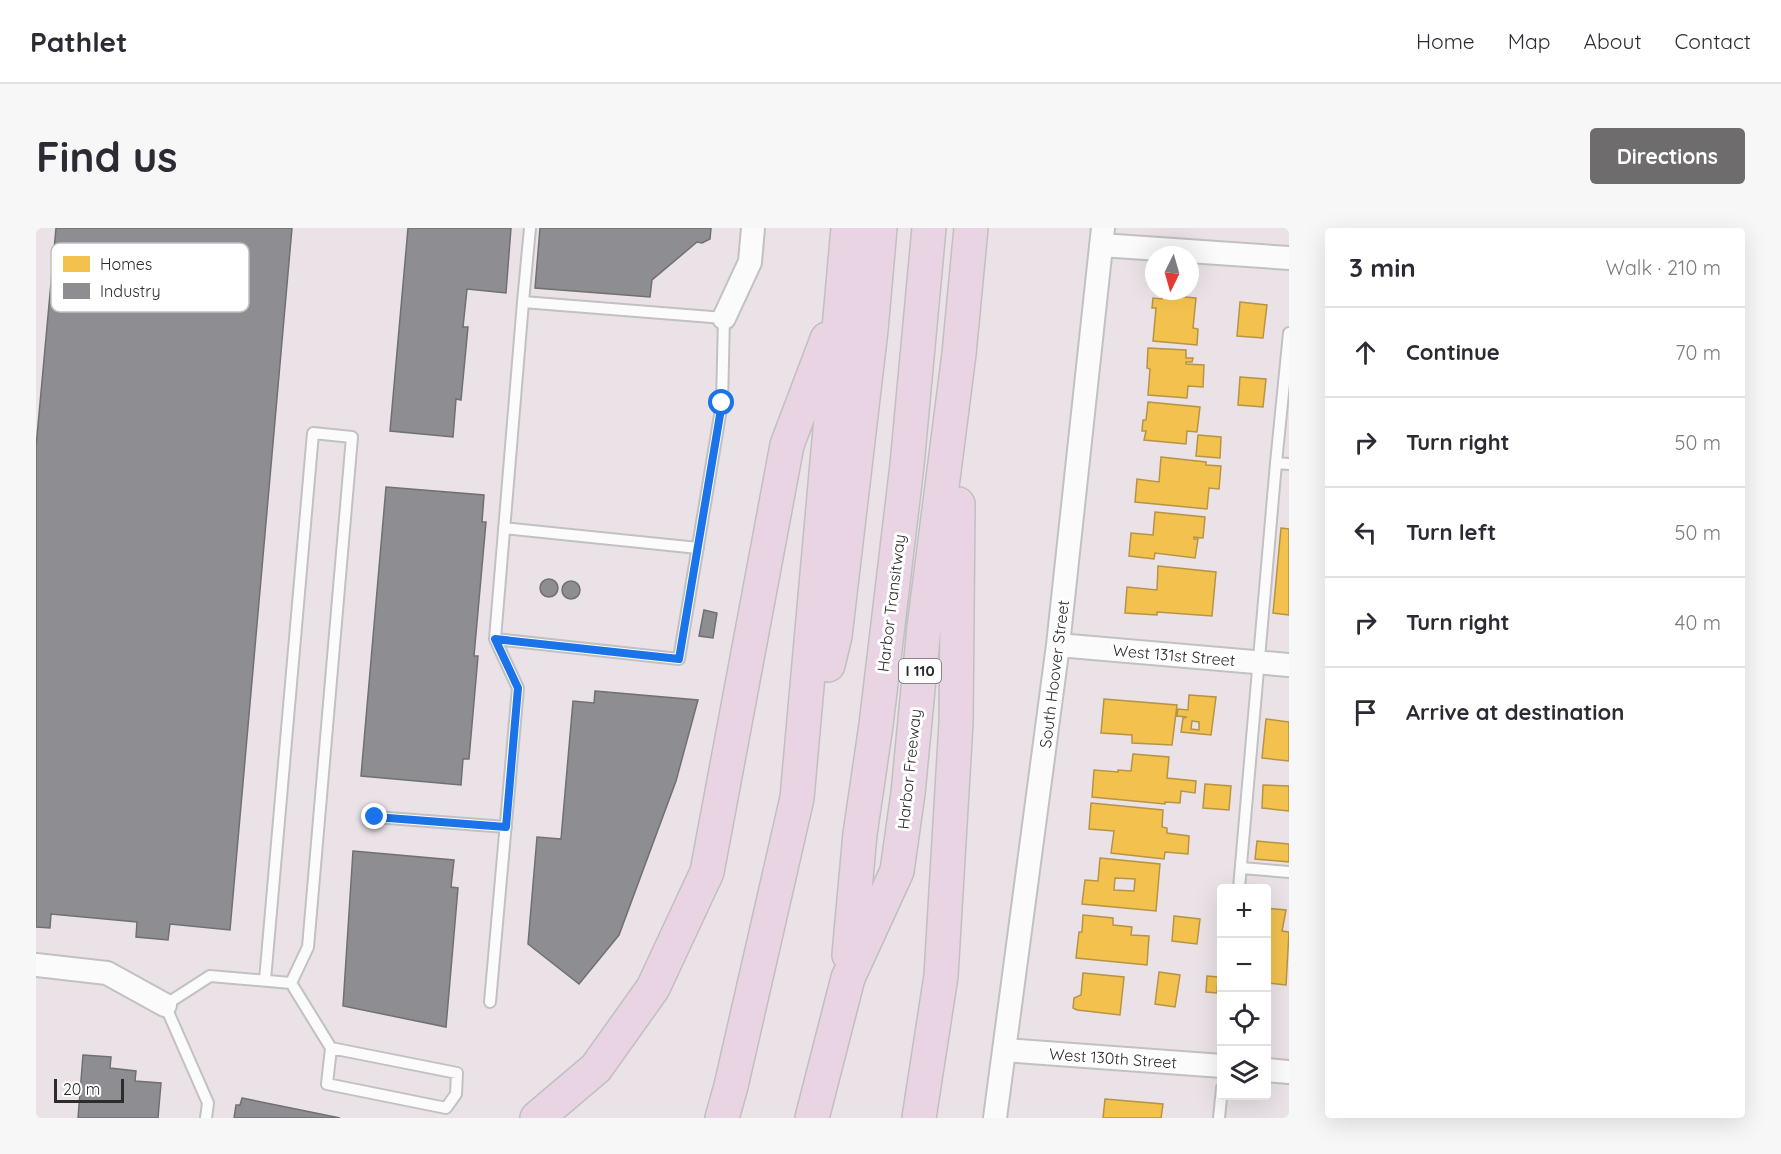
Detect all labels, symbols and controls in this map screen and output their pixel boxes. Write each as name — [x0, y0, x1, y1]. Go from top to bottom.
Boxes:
text: Pathlet — [30, 24, 127, 59]
text: Home — [1416, 28, 1475, 54]
text: Map — [1508, 28, 1551, 54]
text: About — [1584, 28, 1642, 54]
text: Contact — [1675, 28, 1751, 54]
button: Directions — [1590, 128, 1745, 184]
text: Find us — [36, 130, 178, 183]
legend — [51, 243, 249, 312]
north arrow — [1145, 246, 1199, 300]
text: 3 min — [1349, 251, 1416, 284]
text: Homes — [100, 254, 152, 274]
text: Walk · 210 m — [1606, 255, 1721, 280]
text: Industry — [100, 281, 160, 301]
icon: ahead — [1349, 336, 1382, 369]
text: Continue — [1406, 338, 1500, 366]
text: 70 m — [1675, 340, 1721, 365]
route start — [708, 389, 734, 415]
icon: right — [1349, 426, 1382, 459]
text: Turn right — [1406, 428, 1510, 456]
text: 50 m — [1675, 430, 1721, 455]
icon: left — [1349, 516, 1382, 549]
text: Turn left — [1406, 518, 1496, 546]
text: 50 m — [1675, 520, 1721, 545]
street label: Harbor Transitway — [873, 533, 909, 673]
street label: South Hoover Street — [1035, 599, 1073, 749]
icon: right — [1349, 606, 1382, 639]
text: Turn right — [1406, 608, 1510, 636]
text: 40 m — [1675, 610, 1721, 635]
street label: West 131st Street — [1112, 640, 1236, 670]
road number: I 110 — [899, 659, 941, 683]
icon: arrive — [1349, 696, 1382, 729]
text: Arrive at destination — [1406, 698, 1624, 726]
street label: Harbor Freeway — [893, 708, 925, 830]
route end — [361, 803, 387, 829]
map controls — [1217, 884, 1271, 1100]
button: + — [1217, 884, 1271, 938]
button: − — [1217, 938, 1271, 992]
button: locate — [1217, 992, 1271, 1046]
street label: West 130th Street — [1048, 1044, 1178, 1072]
button: layers — [1217, 1046, 1271, 1100]
scale bar — [54, 1076, 124, 1104]
text: 20 m — [63, 1079, 100, 1099]

